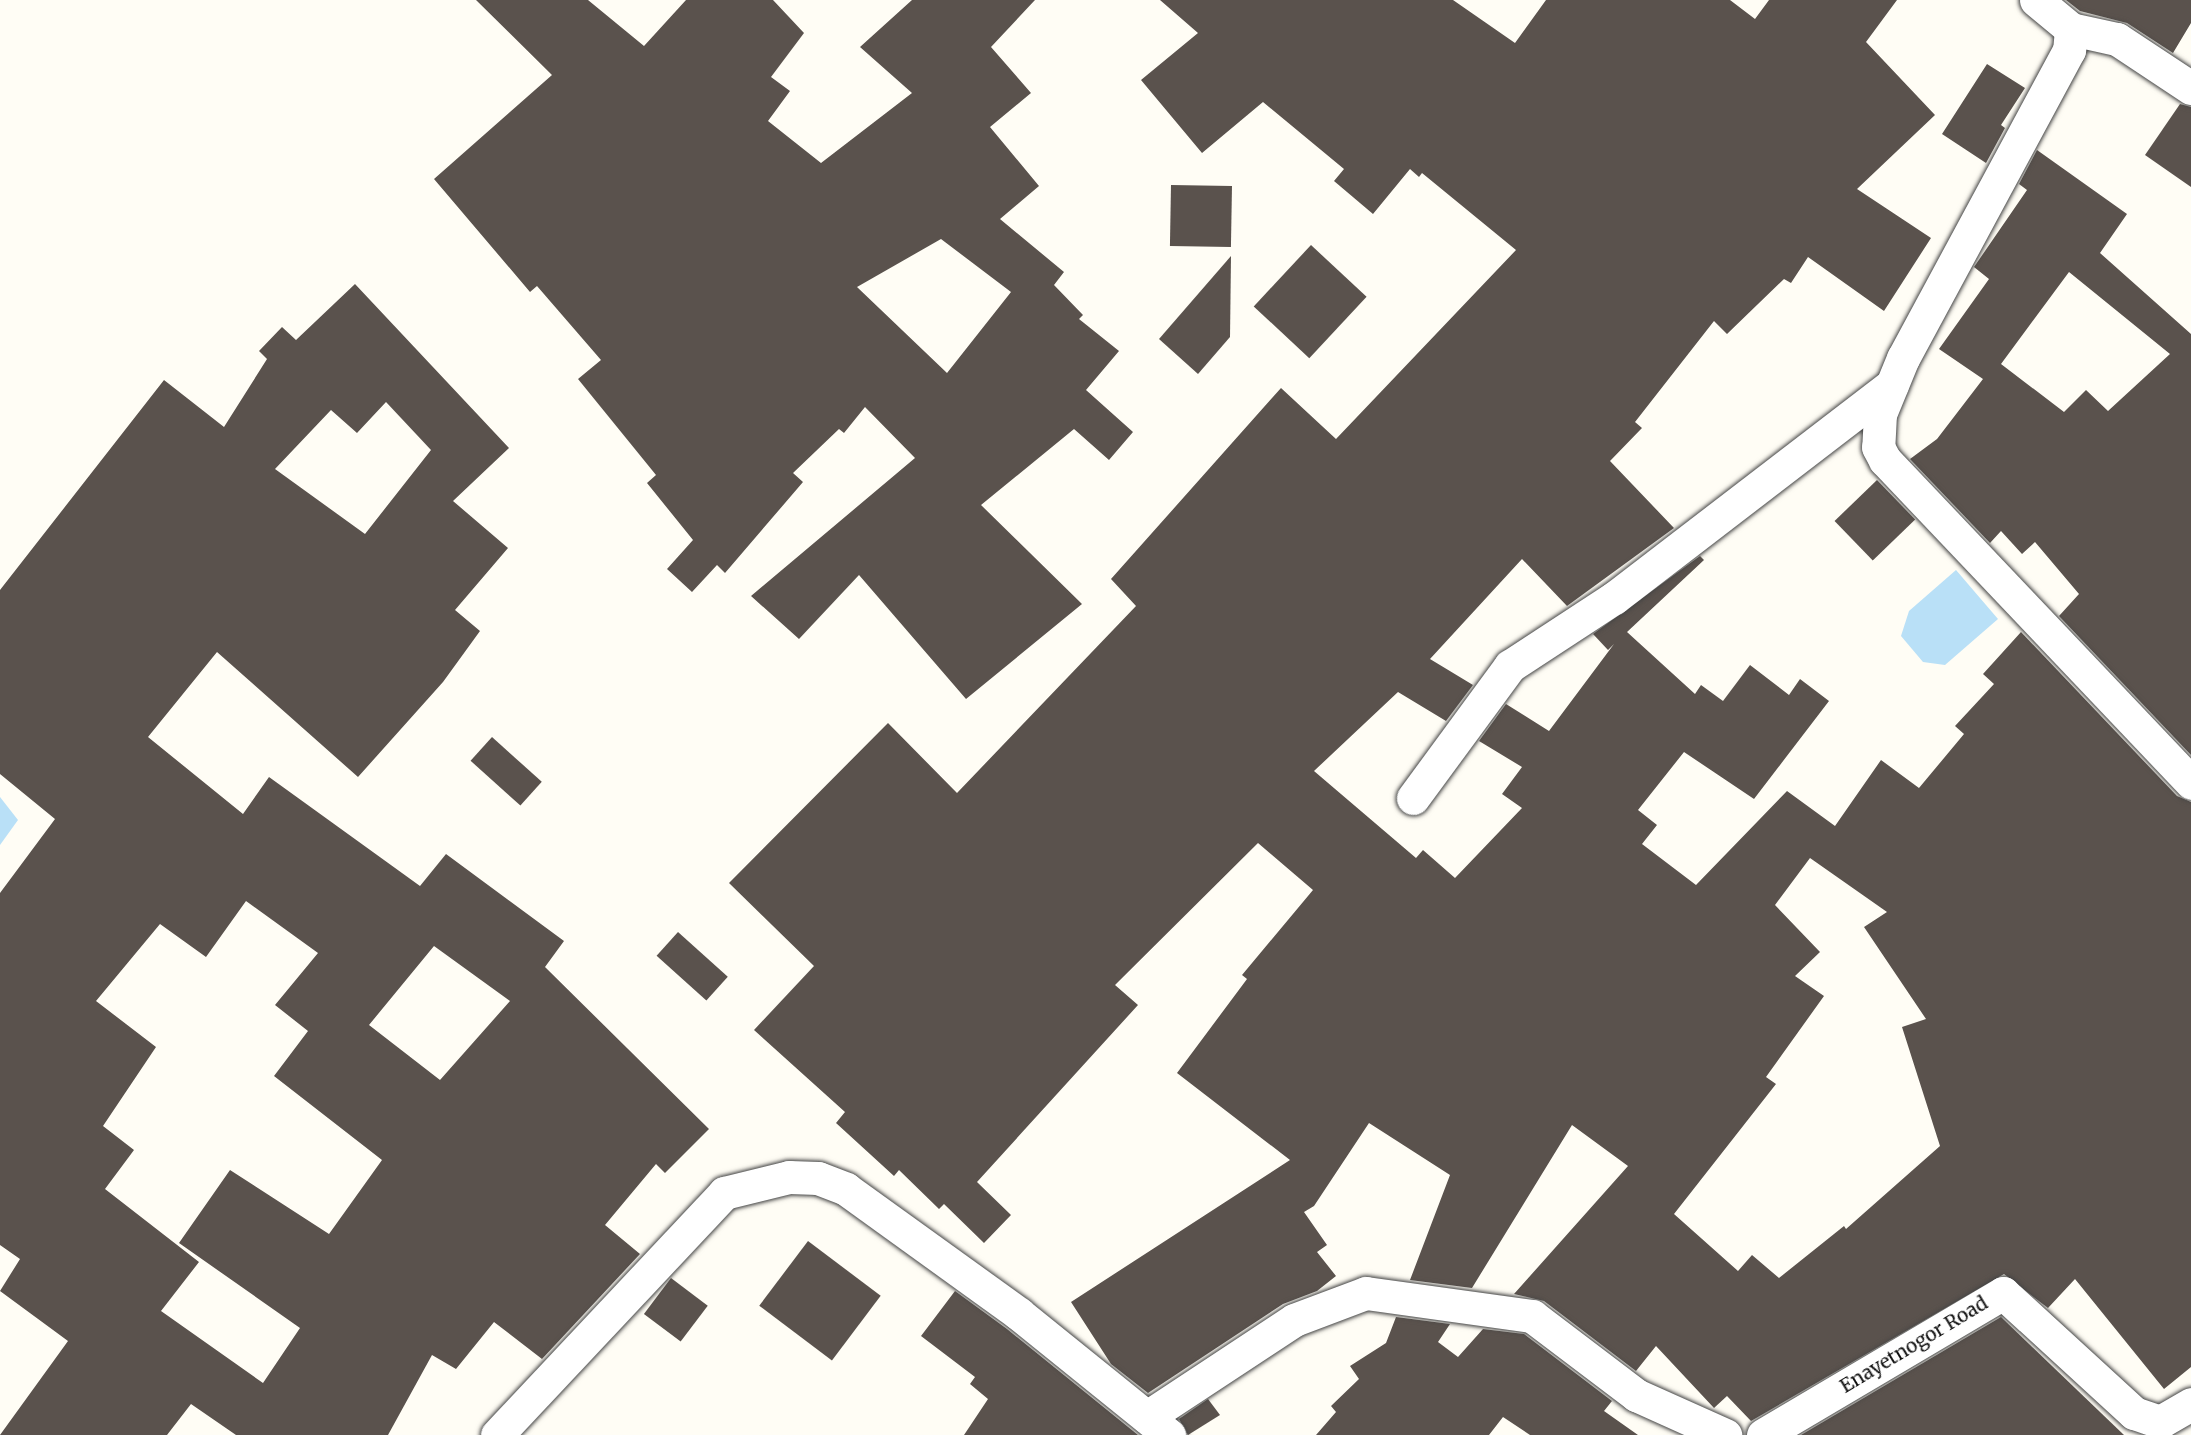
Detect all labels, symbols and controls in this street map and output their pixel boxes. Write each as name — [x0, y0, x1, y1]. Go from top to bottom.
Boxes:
street label: Enayetnogor Road — [1836, 1292, 1992, 1398]

